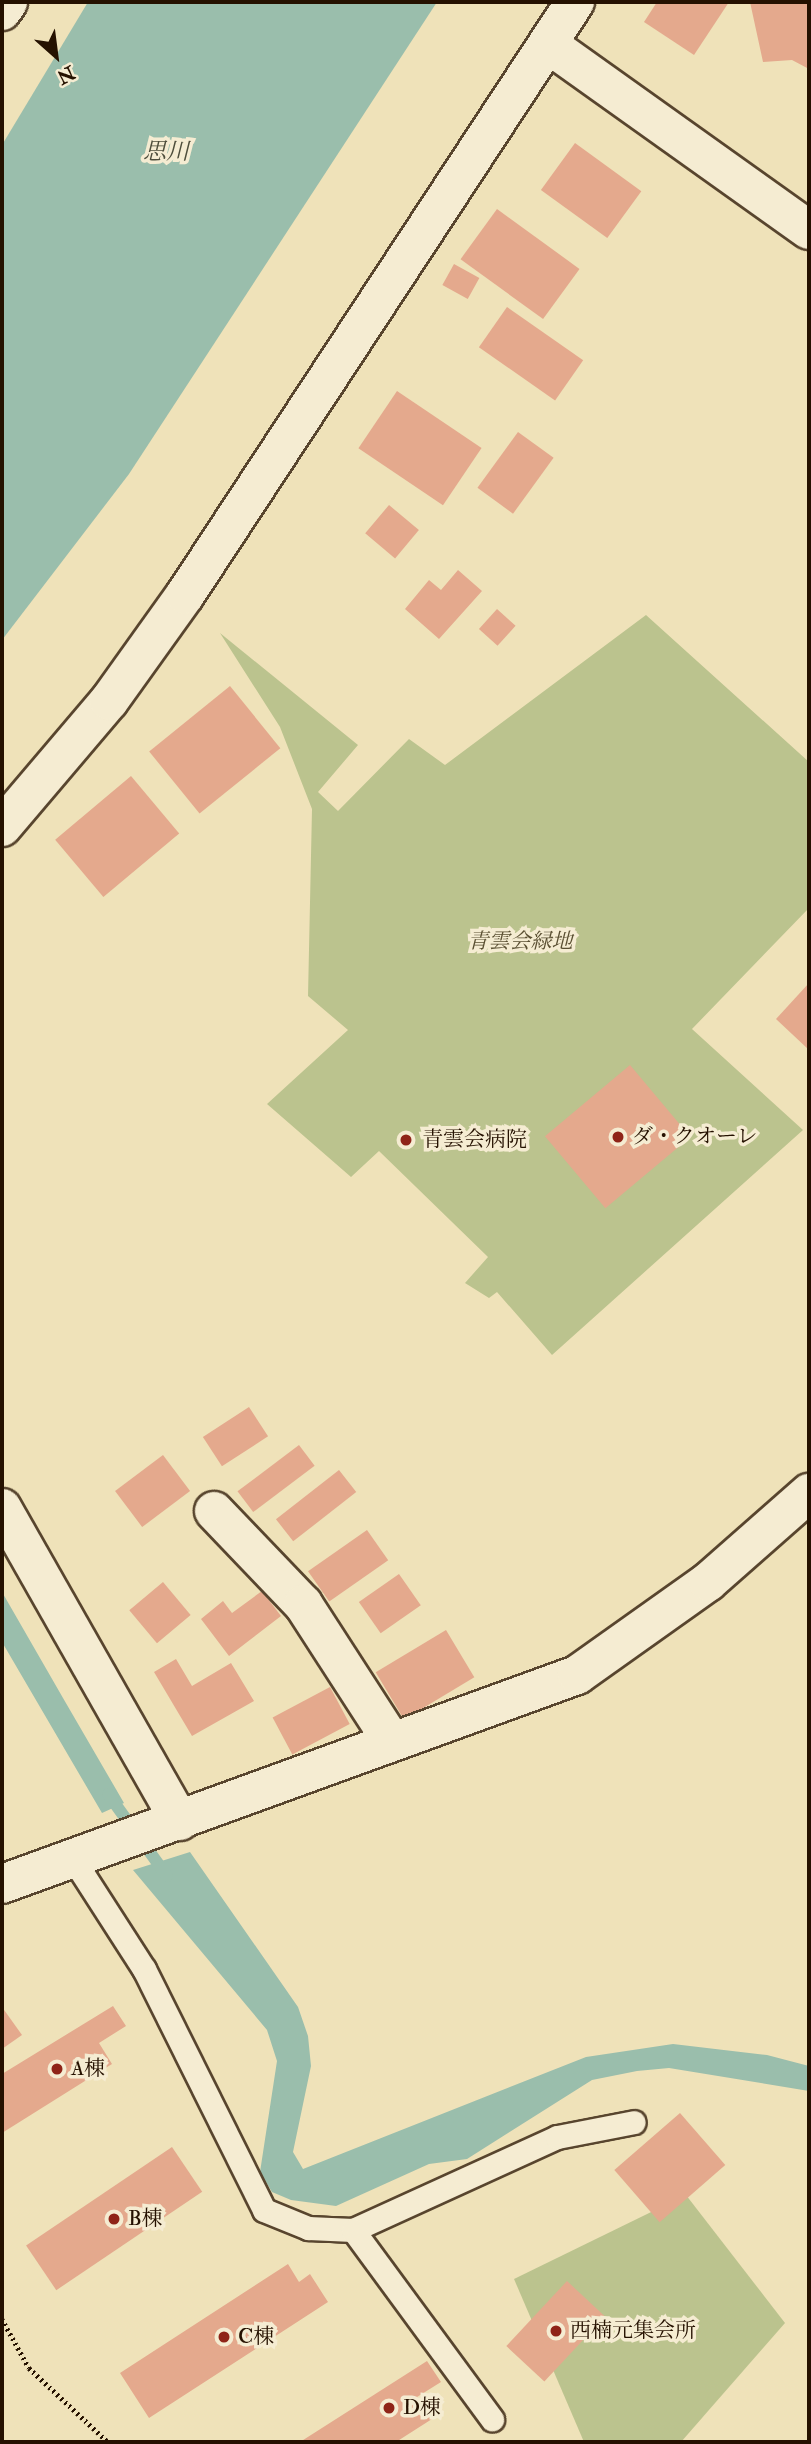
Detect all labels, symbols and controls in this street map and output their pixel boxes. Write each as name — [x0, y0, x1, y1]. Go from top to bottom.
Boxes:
north arrow — [21, 21, 91, 91]
text: N — [53, 60, 79, 89]
water label: 思川 — [143, 138, 189, 166]
park label: 青雲会緑地 — [468, 929, 572, 955]
place label: ダ・クオーレ — [632, 1124, 758, 1150]
place label: 青雲会病院 — [422, 1127, 527, 1153]
marker: ダ・クオーレ — [610, 1129, 626, 1145]
marker: 青雲会病院 — [396, 1130, 416, 1150]
place label: A棟 — [71, 2056, 105, 2082]
marker: A棟 — [49, 2061, 65, 2077]
place label: B棟 — [128, 2206, 163, 2232]
marker: B棟 — [106, 2211, 122, 2227]
place label: 西楠元集会所 — [570, 2318, 696, 2344]
marker: 西楠元集会所 — [548, 2323, 564, 2339]
place label: C棟 — [238, 2324, 274, 2350]
marker: C棟 — [216, 2329, 232, 2345]
place label: D棟 — [403, 2395, 441, 2421]
marker: D棟 — [381, 2400, 397, 2416]

